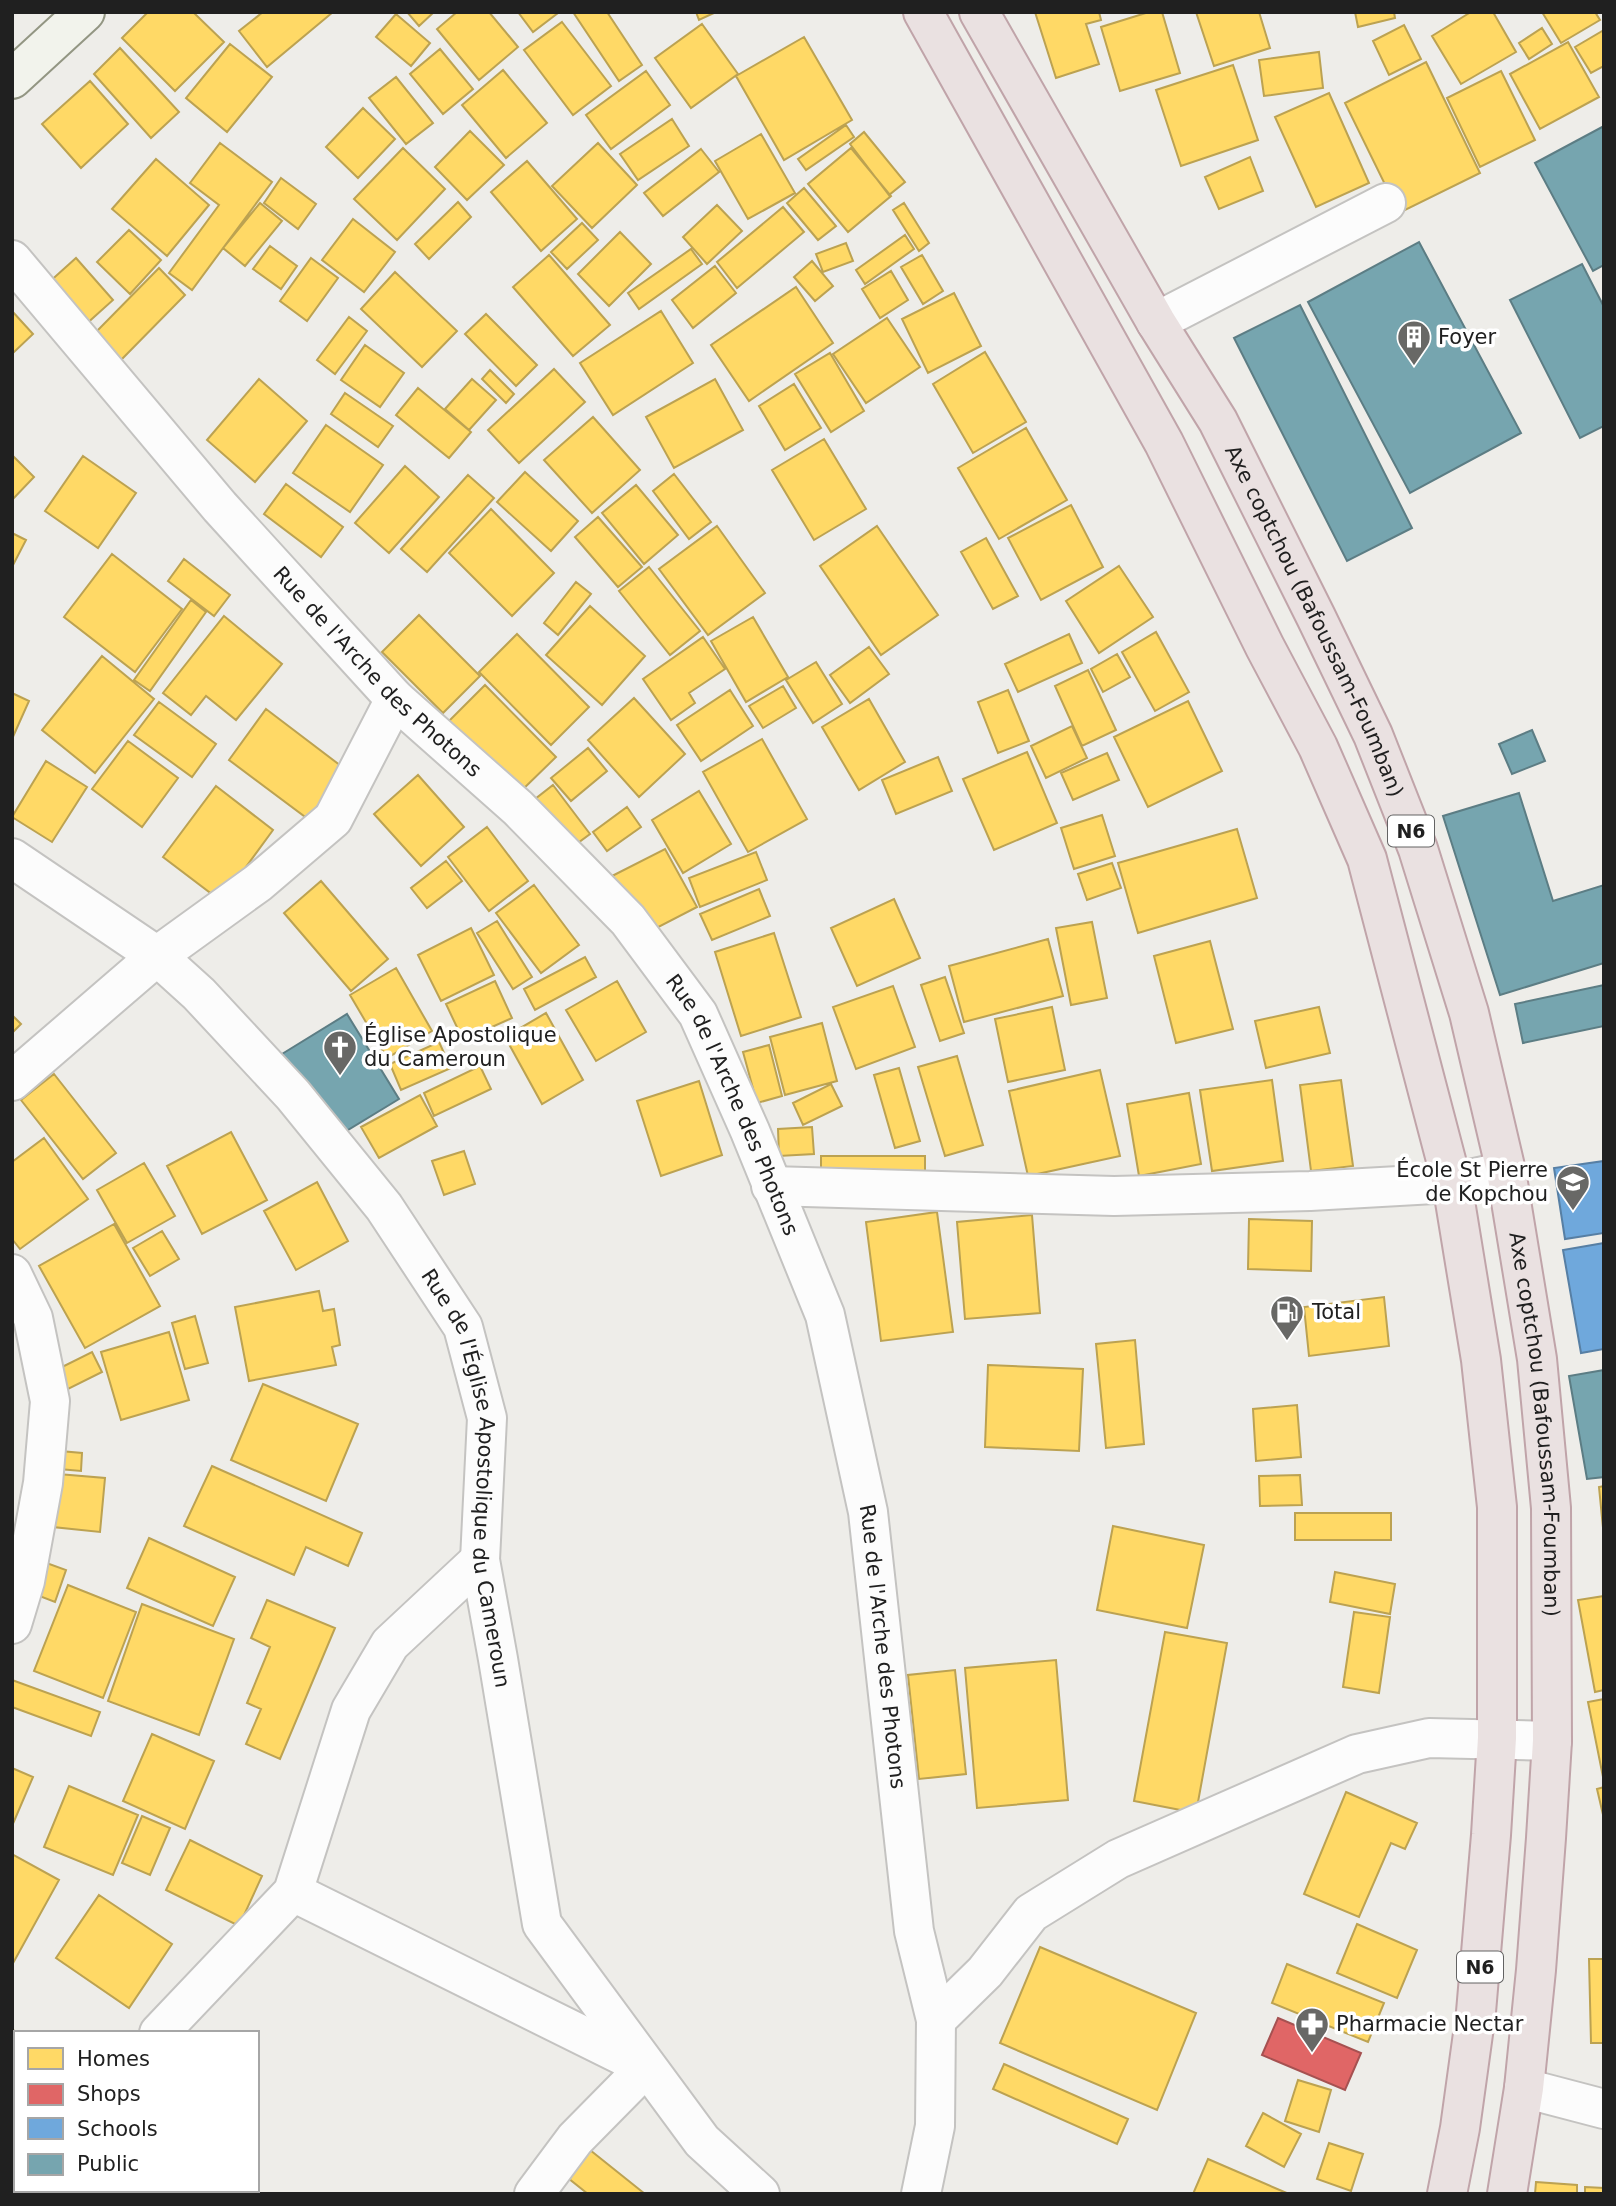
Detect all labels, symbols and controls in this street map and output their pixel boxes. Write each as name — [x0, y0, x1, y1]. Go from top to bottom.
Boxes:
building icon: Foyer — [1395, 318, 1433, 367]
place label: Foyer — [1438, 325, 1497, 349]
street label: Axe coptchou (Bafoussam-Foumban) — [1220, 441, 1408, 800]
street label: Rue de l'Arche des Photons — [268, 562, 486, 782]
road number: N6 — [1388, 816, 1434, 846]
street label: Rue de l'Arche des Photons — [661, 970, 803, 1239]
place label: Église Apostolique du Cameroun — [364, 1022, 557, 1071]
church icon: Église Apostolique du Cameroun — [321, 1028, 359, 1077]
place label: École St Pierre de Kopchou — [1396, 1157, 1548, 1206]
school or university icon: École St Pierre de Kopchou — [1554, 1163, 1592, 1212]
street label: Axe coptchou (Bafoussam-Foumban) — [1504, 1230, 1563, 1617]
street label: Rue de l'Église Apostolique du Cameroun — [416, 1265, 515, 1689]
fuel station icon: Total — [1268, 1293, 1306, 1342]
place label: Total — [1311, 1300, 1361, 1324]
street label: Rue de l'Arche des Photons — [855, 1502, 910, 1790]
road number: N6 — [1457, 1952, 1503, 1982]
pharmacy icon: Pharmacie Nectar — [1293, 2005, 1331, 2054]
place label: Pharmacie Nectar — [1336, 2012, 1524, 2036]
legend — [14, 2031, 259, 2192]
text: Homes — [77, 2047, 150, 2071]
text: Shops — [77, 2082, 141, 2106]
text: Schools — [77, 2117, 158, 2141]
text: Public — [77, 2152, 139, 2176]

